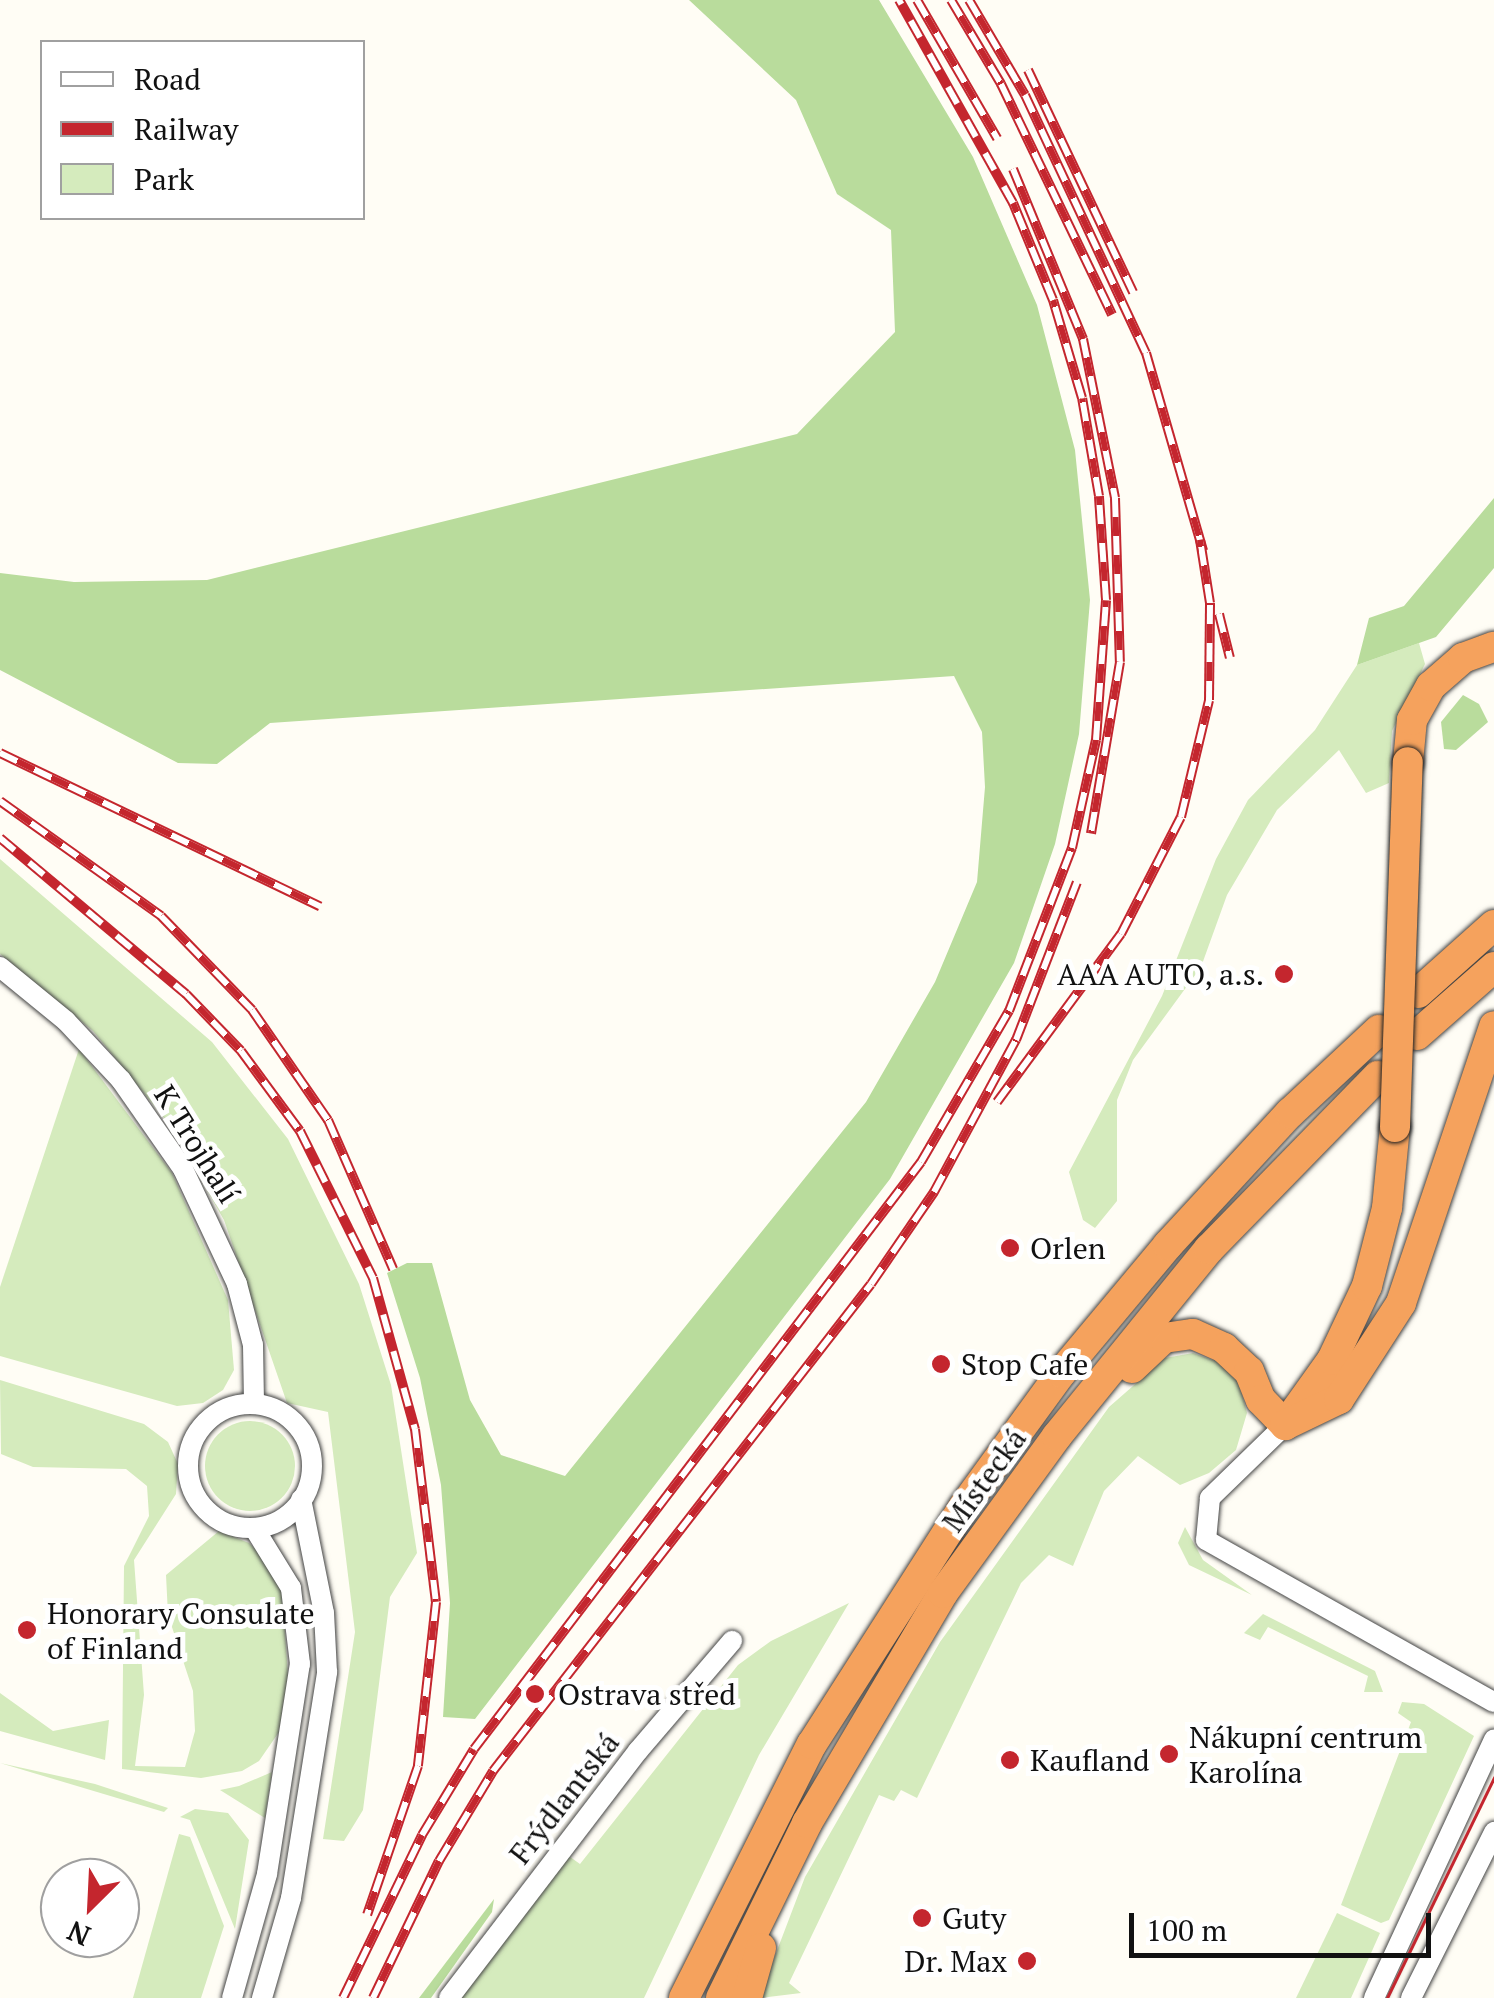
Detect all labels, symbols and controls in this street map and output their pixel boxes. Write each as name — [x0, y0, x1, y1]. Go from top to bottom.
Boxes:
legend — [40, 40, 365, 220]
text: Road — [134, 59, 201, 99]
text: Railway — [134, 109, 238, 149]
text: Park — [134, 159, 194, 199]
place label: AAA AUTO, a.s. — [1055, 956, 1264, 992]
marker: AAA AUTO, a.s. — [1273, 963, 1295, 985]
street label: K Trojhalí — [147, 1079, 247, 1209]
place label: Orlen — [1030, 1230, 1106, 1266]
marker: Orlen — [999, 1237, 1021, 1259]
place label: Stop Cafe — [961, 1346, 1088, 1382]
marker: Stop Cafe — [930, 1353, 952, 1375]
street label: Místecká — [935, 1421, 1033, 1539]
place label: Honorary Consulate of Finland — [47, 1595, 315, 1666]
marker: Honorary Consulate of Finland — [16, 1619, 38, 1641]
place label: Ostrava střed — [558, 1676, 736, 1712]
marker: Ostrava střed — [522, 1681, 548, 1707]
place label: Nákupní centrum Karolína — [1189, 1719, 1422, 1790]
street label: Frýdlantská — [502, 1725, 626, 1871]
place label: Kaufland — [1030, 1742, 1150, 1778]
marker: Nákupní centrum Karolína — [1158, 1743, 1180, 1765]
marker: Kaufland — [999, 1749, 1021, 1771]
north arrow — [40, 1858, 140, 1958]
scale bar — [1134, 1893, 1436, 1955]
place label: Guty — [942, 1900, 1006, 1936]
marker: Guty — [911, 1907, 933, 1929]
text: 100 m — [1146, 1910, 1227, 1950]
text: N — [61, 1913, 96, 1955]
place label: Dr. Max — [903, 1943, 1007, 1979]
marker: Dr. Max — [1016, 1950, 1038, 1972]

